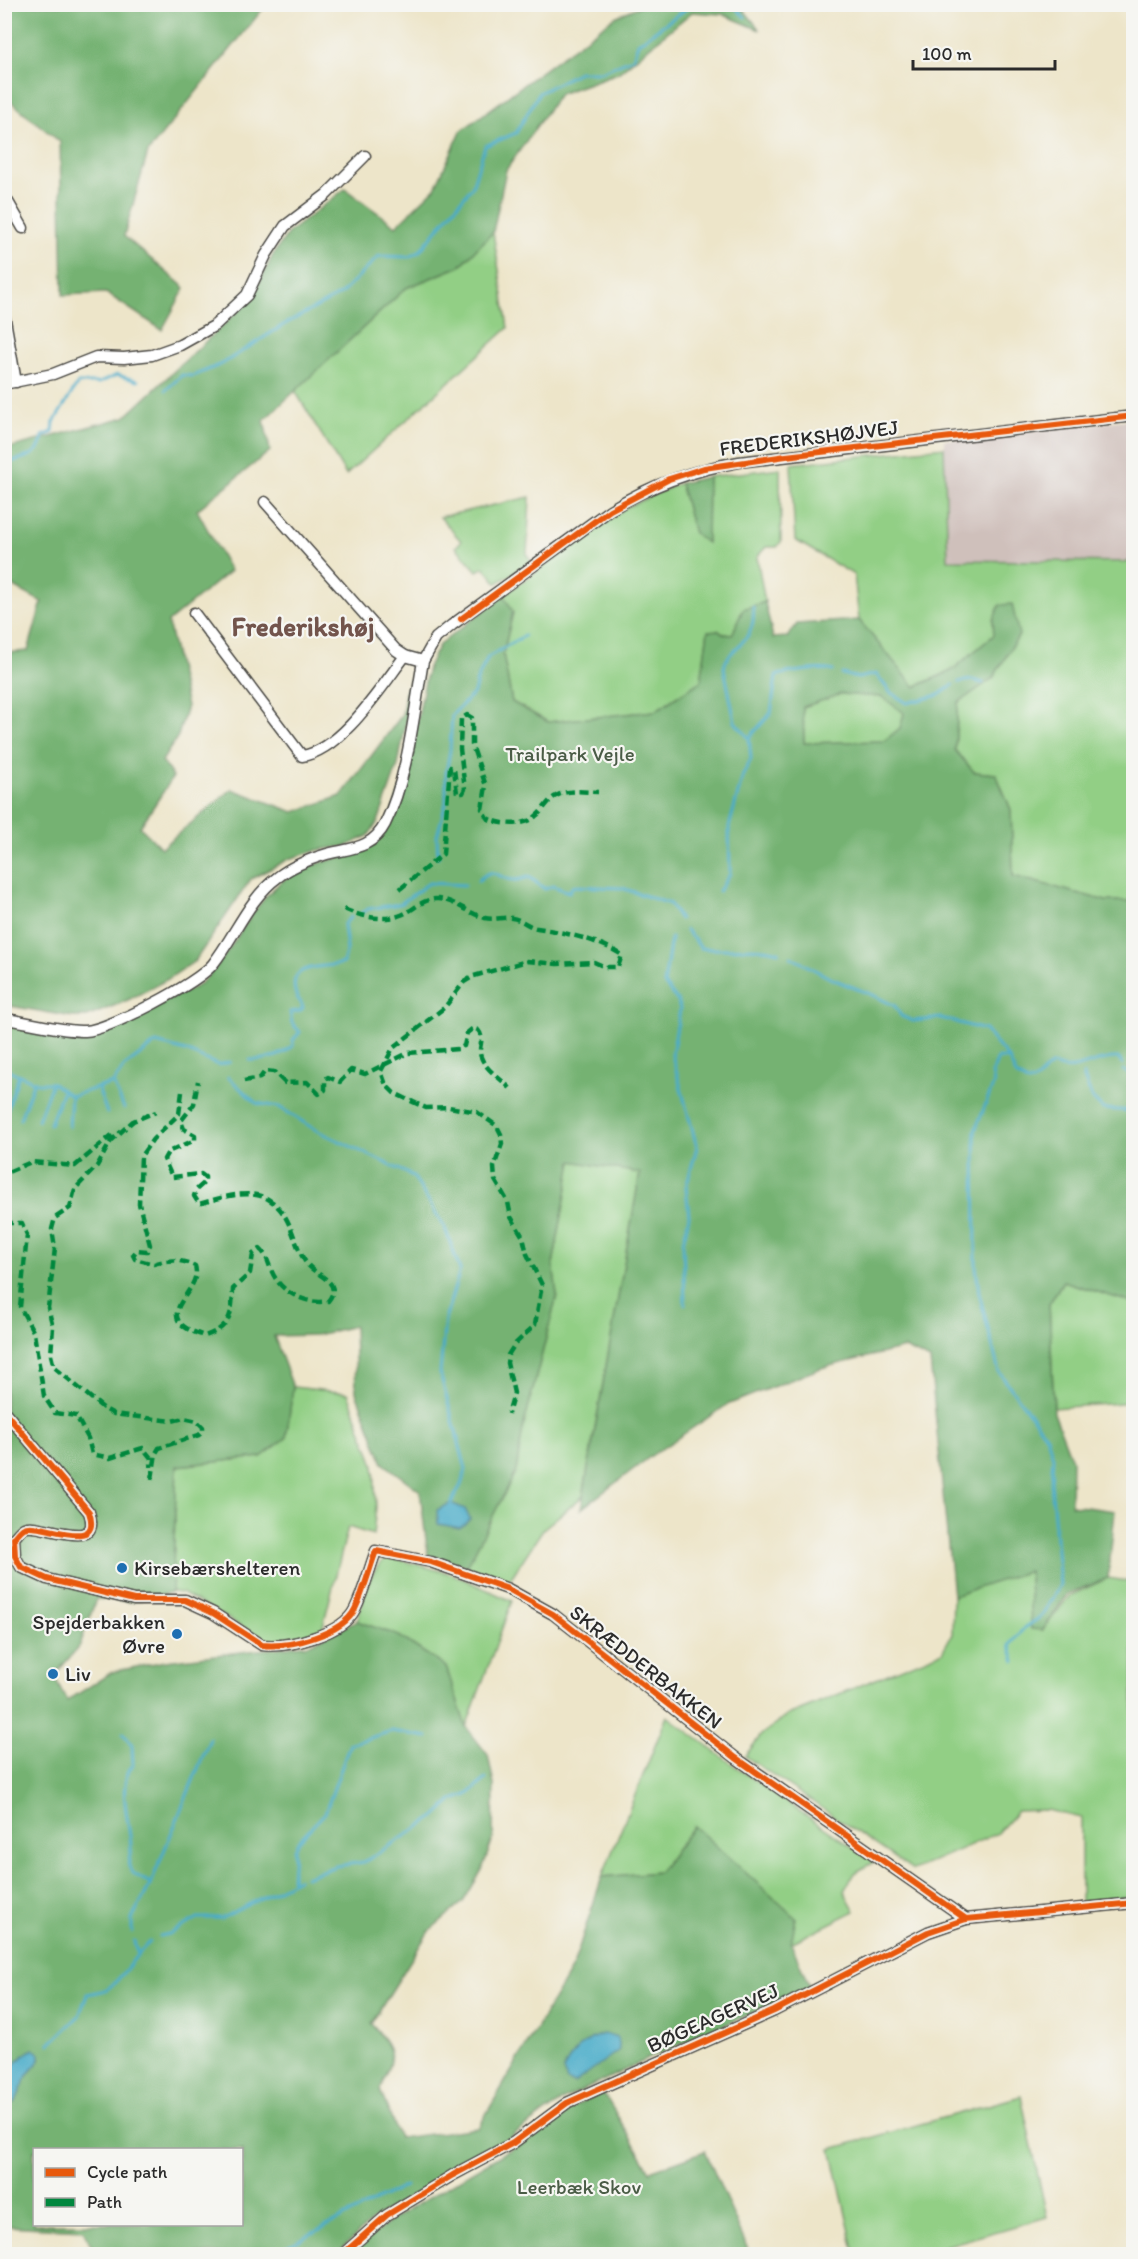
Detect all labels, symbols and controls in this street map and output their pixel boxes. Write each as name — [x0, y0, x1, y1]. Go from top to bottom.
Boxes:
scale bar — [913, 33, 1056, 71]
text: 100 m — [922, 43, 972, 65]
street label: FREDERIKSHØJVEJ — [718, 414, 900, 461]
district label: Frederikshøj — [232, 610, 374, 643]
park label: Trailpark Vejle — [505, 741, 635, 766]
place label: Kirsebærshelteren — [134, 1555, 300, 1580]
marker: Kirsebærshelteren — [115, 1561, 129, 1575]
street label: SKRÆDDERBAKKEN — [565, 1599, 728, 1734]
place label: Spejderbakken Øvre — [33, 1609, 165, 1658]
marker: Spejderbakken Øvre — [170, 1627, 184, 1641]
place label: Liv — [65, 1661, 91, 1686]
marker: Liv — [46, 1667, 60, 1681]
street label: BØGEAGERVEJ — [643, 1977, 782, 2058]
legend — [33, 2148, 243, 2226]
text: Cycle path — [87, 2161, 168, 2183]
park label: Leerbæk Skov — [517, 2174, 641, 2199]
text: Path — [87, 2191, 122, 2213]

